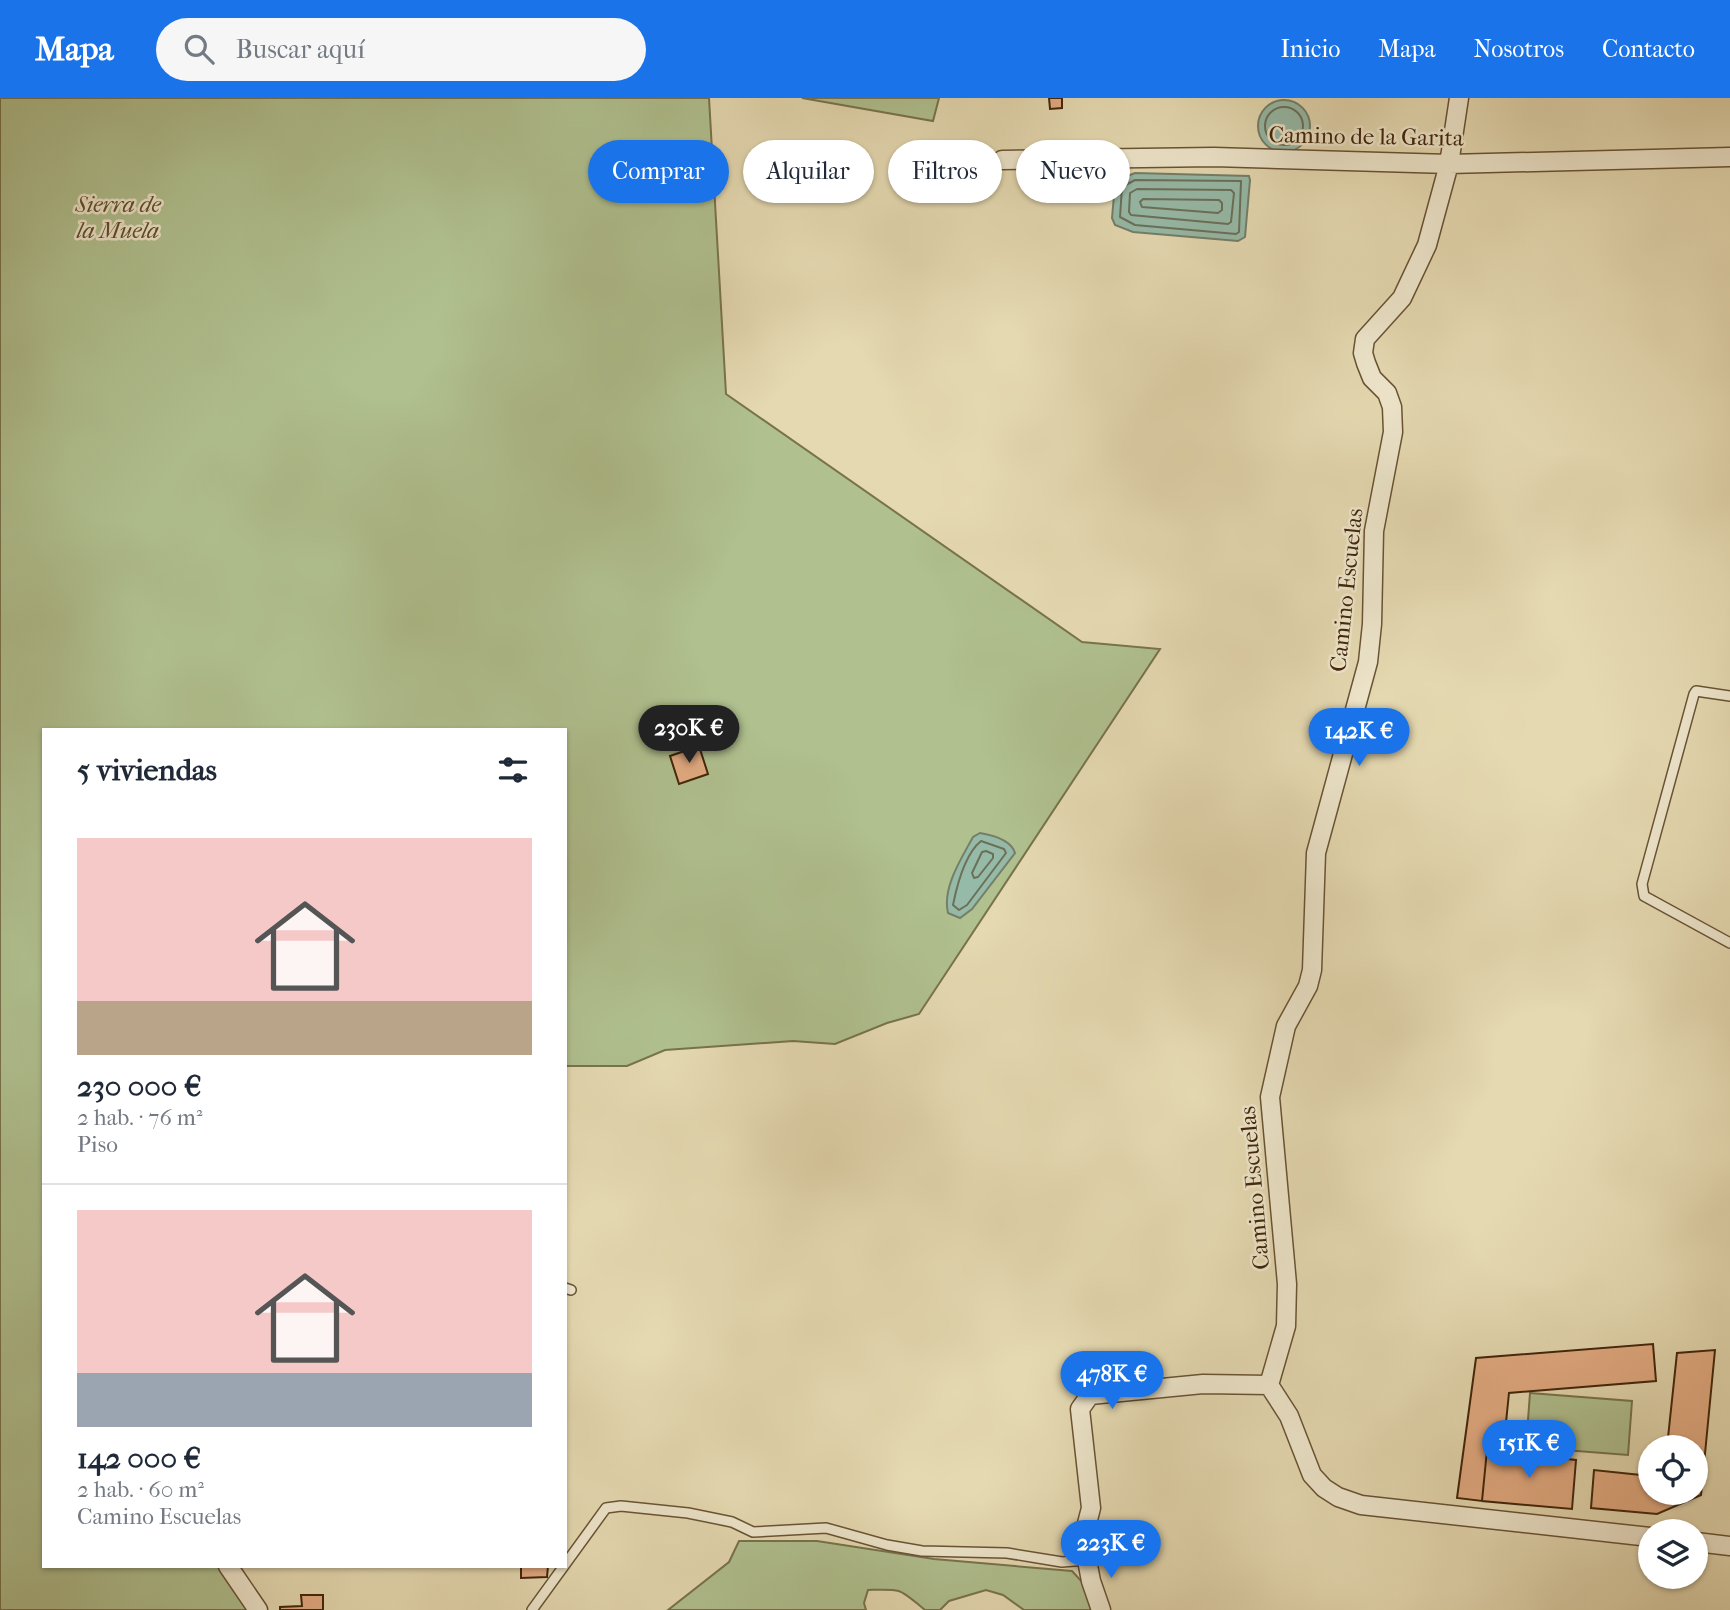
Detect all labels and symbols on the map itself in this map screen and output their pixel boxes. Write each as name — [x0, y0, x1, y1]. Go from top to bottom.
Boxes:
street label: Camino de la Garita — [1268, 121, 1464, 152]
park label: Sierra de la Muela — [74, 191, 161, 244]
street label: Camino Escuelas — [1324, 507, 1369, 673]
pin: 230K € — [632, 706, 746, 765]
pin: 142K € — [1302, 708, 1416, 768]
street label: Camino Escuelas — [1234, 1105, 1275, 1271]
pin: 478K € — [1055, 1352, 1169, 1411]
pin: 151K € — [1472, 1420, 1586, 1480]
pin: 223K € — [1054, 1520, 1168, 1580]

